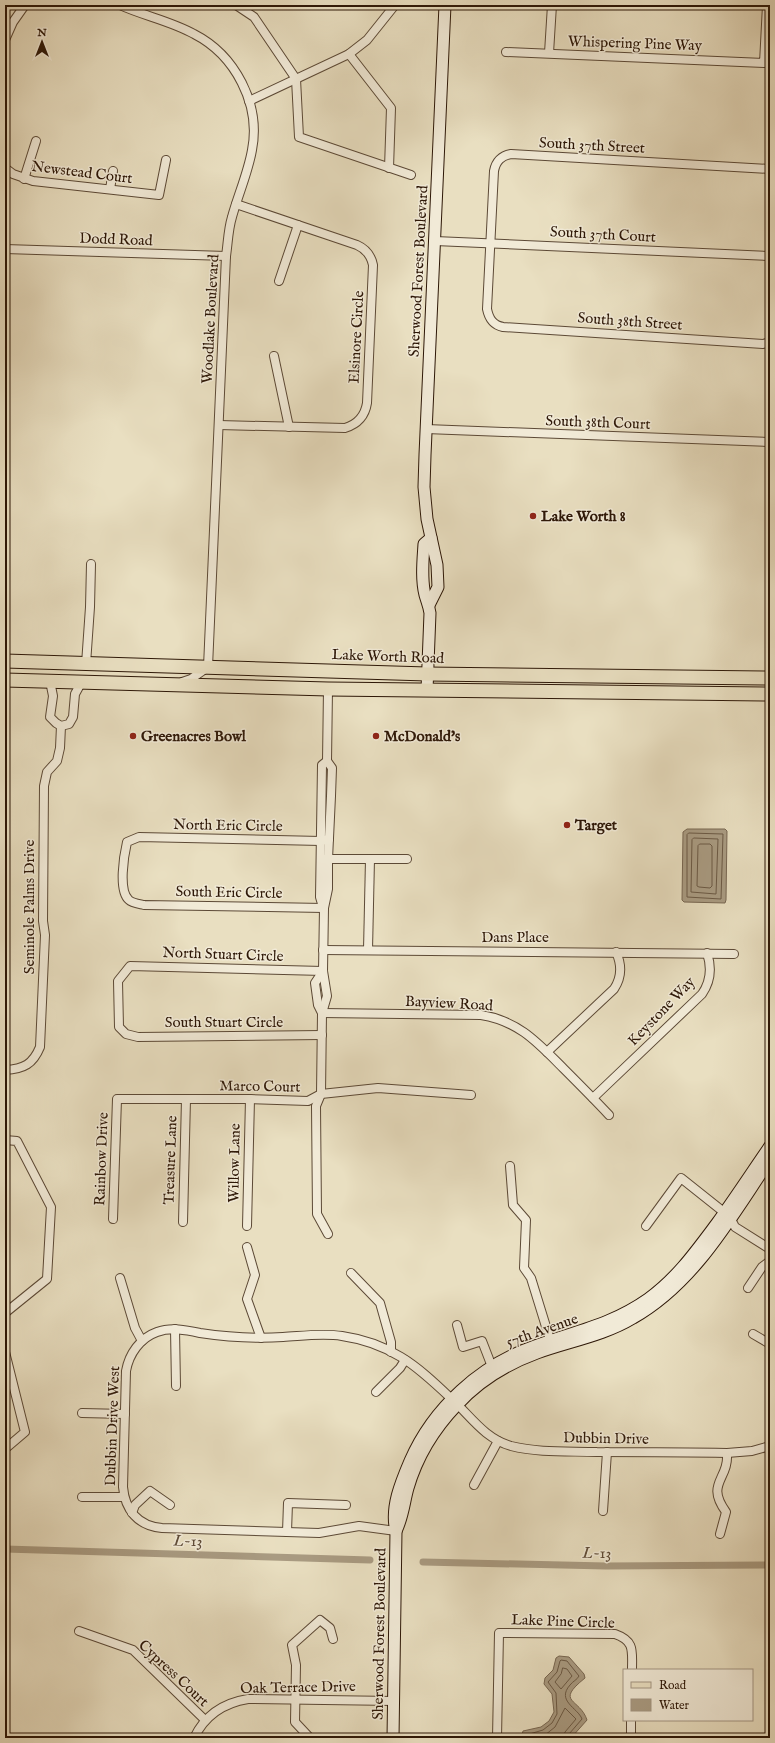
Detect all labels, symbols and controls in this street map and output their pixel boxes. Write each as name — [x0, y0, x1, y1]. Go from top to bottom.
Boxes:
north arrow — [22, 22, 62, 62]
text: N — [36, 26, 47, 40]
street label: Whispering Pine Way — [568, 32, 703, 55]
street label: South 37th Street — [538, 133, 645, 158]
street label: Newstead Court — [30, 157, 134, 188]
street label: Sherwood Forest Boulevard — [405, 184, 433, 357]
street label: South 37th Court — [549, 222, 656, 247]
street label: Dodd Road — [79, 229, 154, 250]
street label: Woodlake Boulevard — [198, 253, 223, 384]
street label: Elsinore Circle — [345, 290, 368, 384]
street label: South 38th Street — [577, 308, 683, 335]
street label: South 38th Court — [545, 411, 651, 434]
place label: Lake Worth 8 — [541, 507, 626, 526]
marker: Lake Worth 8 — [528, 511, 538, 521]
street label: Lake Worth Road — [331, 645, 446, 668]
place label: Greenacres Bowl — [141, 727, 247, 746]
place label: McDonald's — [384, 727, 461, 746]
marker: Greenacres Bowl — [128, 731, 138, 741]
marker: McDonald's — [371, 731, 381, 741]
street label: North Eric Circle — [173, 815, 283, 836]
place label: Target — [574, 816, 618, 835]
marker: Target — [562, 820, 572, 830]
street label: Seminole Palms Drive — [20, 840, 39, 974]
street label: South Eric Circle — [175, 882, 283, 903]
street label: Dans Place — [481, 928, 549, 947]
street label: North Stuart Circle — [162, 943, 284, 966]
street label: Keystone Way — [624, 972, 699, 1050]
street label: Bayview Road — [404, 992, 494, 1015]
street label: South Stuart Circle — [165, 1013, 283, 1032]
street label: Marco Court — [219, 1076, 301, 1097]
street label: Rainbow Drive — [90, 1112, 113, 1206]
street label: Treasure Lane — [159, 1115, 182, 1205]
street label: Willow Lane — [224, 1123, 245, 1203]
street label: 57th Avenue — [504, 1309, 581, 1352]
street label: Dubbin Drive West — [101, 1366, 124, 1486]
street label: Dubbin Drive — [563, 1428, 649, 1449]
water label: L-13 — [172, 1531, 203, 1553]
water label: L-13 — [581, 1544, 612, 1564]
street label: Sherwood Forest Boulevard — [369, 1547, 391, 1720]
street label: Lake Pine Circle — [511, 1610, 615, 1633]
street label: Cypress Court — [134, 1636, 213, 1711]
legend — [623, 1669, 753, 1721]
street label: Oak Terrace Drive — [240, 1677, 356, 1698]
text: Road — [659, 1678, 687, 1693]
text: Water — [659, 1698, 690, 1713]

